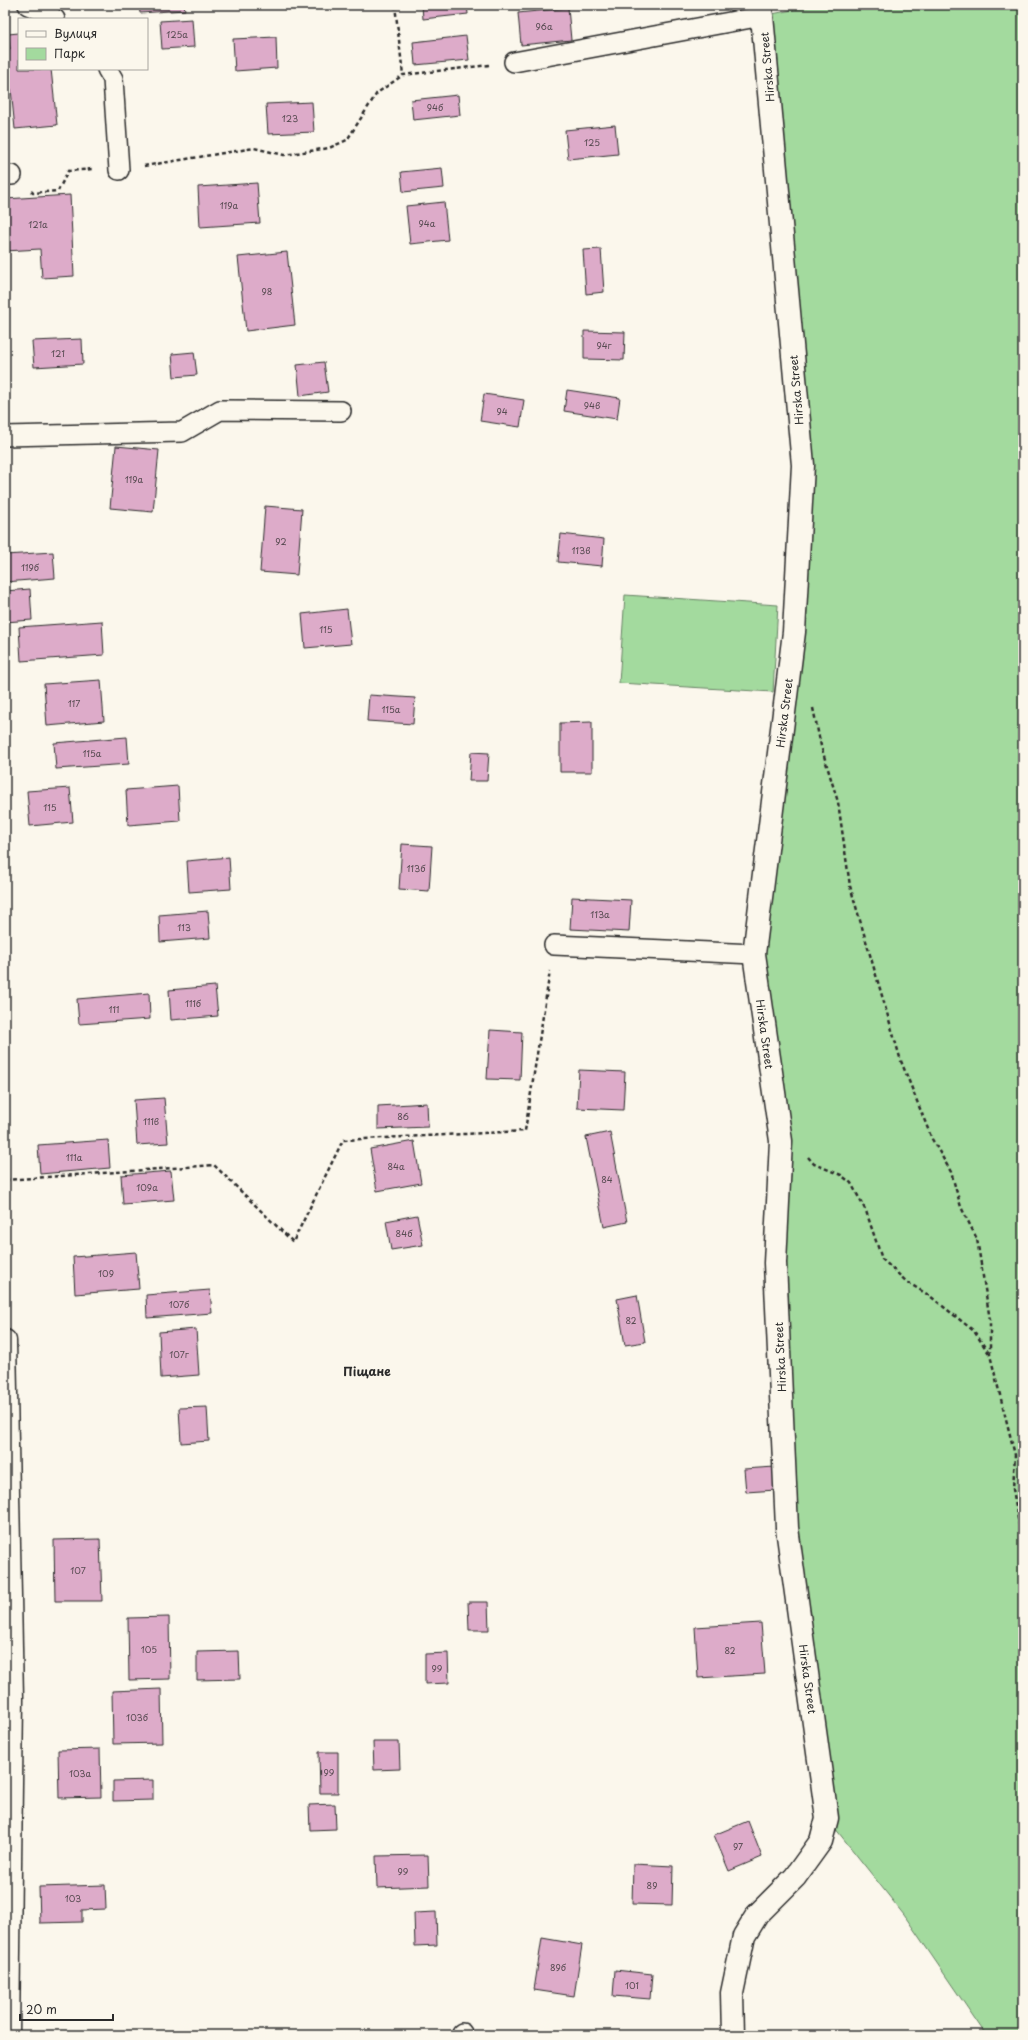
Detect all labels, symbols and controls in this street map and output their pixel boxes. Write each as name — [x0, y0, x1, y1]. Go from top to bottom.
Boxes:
legend — [18, 18, 148, 70]
house number: 96а — [536, 19, 553, 33]
text: Вулиця — [54, 24, 97, 42]
house number: 125а — [166, 27, 188, 41]
street label: Hirska Street — [755, 31, 779, 103]
text: Парк — [54, 44, 86, 62]
house number: 94б — [427, 100, 444, 114]
house number: 123 — [282, 111, 298, 125]
house number: 125 — [584, 135, 600, 149]
house number: 119а — [220, 198, 239, 212]
house number: 94а — [419, 216, 436, 230]
house number: 121а — [28, 217, 48, 231]
house number: 98 — [262, 284, 272, 298]
house number: 94г — [596, 338, 613, 352]
house number: 121 — [51, 346, 65, 360]
street label: Hirska Street — [784, 354, 808, 426]
house number: 94в — [584, 398, 600, 412]
house number: 94 — [496, 404, 508, 418]
house number: 119а — [125, 472, 144, 486]
house number: 92 — [275, 534, 287, 548]
house number: 113в — [572, 543, 590, 557]
house number: 119б — [21, 560, 40, 574]
house number: 115 — [319, 622, 333, 636]
street label: Hirska Street — [771, 677, 797, 749]
house number: 117 — [68, 696, 80, 710]
house number: 115а — [382, 702, 401, 716]
house number: 115а — [83, 746, 102, 760]
house number: 115 — [43, 800, 57, 814]
house number: 113б — [407, 861, 426, 875]
house number: 113а — [590, 907, 610, 921]
house number: 113 — [177, 920, 191, 934]
house number: 111б — [185, 996, 202, 1010]
street label: Hirska Street — [752, 998, 778, 1070]
house number: 111 — [109, 1002, 119, 1016]
house number: 86 — [397, 1109, 409, 1123]
house number: 111в — [143, 1114, 159, 1128]
house number: 111а — [66, 1150, 83, 1164]
house number: 84а — [387, 1159, 405, 1173]
house number: 84 — [601, 1172, 613, 1186]
house number: 109а — [136, 1180, 158, 1194]
house number: 84б — [396, 1226, 413, 1240]
house number: 109 — [98, 1266, 114, 1280]
house number: 107б — [169, 1297, 190, 1311]
house number: 82 — [625, 1313, 637, 1327]
street label: Hirska Street — [770, 1322, 790, 1392]
house number: 107г — [169, 1347, 190, 1361]
district label: Піщане — [343, 1362, 391, 1380]
house number: 107 — [70, 1563, 86, 1577]
house number: 105 — [141, 1642, 157, 1656]
house number: 82 — [724, 1643, 736, 1657]
street label: Hirska Street — [795, 1643, 821, 1715]
house number: 99 — [432, 1661, 443, 1675]
house number: 103б — [126, 1710, 149, 1724]
house number: 99 — [324, 1765, 335, 1779]
house number: 103а — [69, 1766, 91, 1780]
house number: 97 — [733, 1839, 743, 1853]
house number: 99 — [398, 1864, 409, 1878]
house number: 89 — [647, 1878, 657, 1892]
house number: 103 — [65, 1891, 81, 1905]
house number: 89б — [550, 1960, 567, 1974]
house number: 101 — [625, 1978, 639, 1992]
scale bar — [20, 1996, 113, 2022]
text: 20 m — [26, 2000, 57, 2018]

